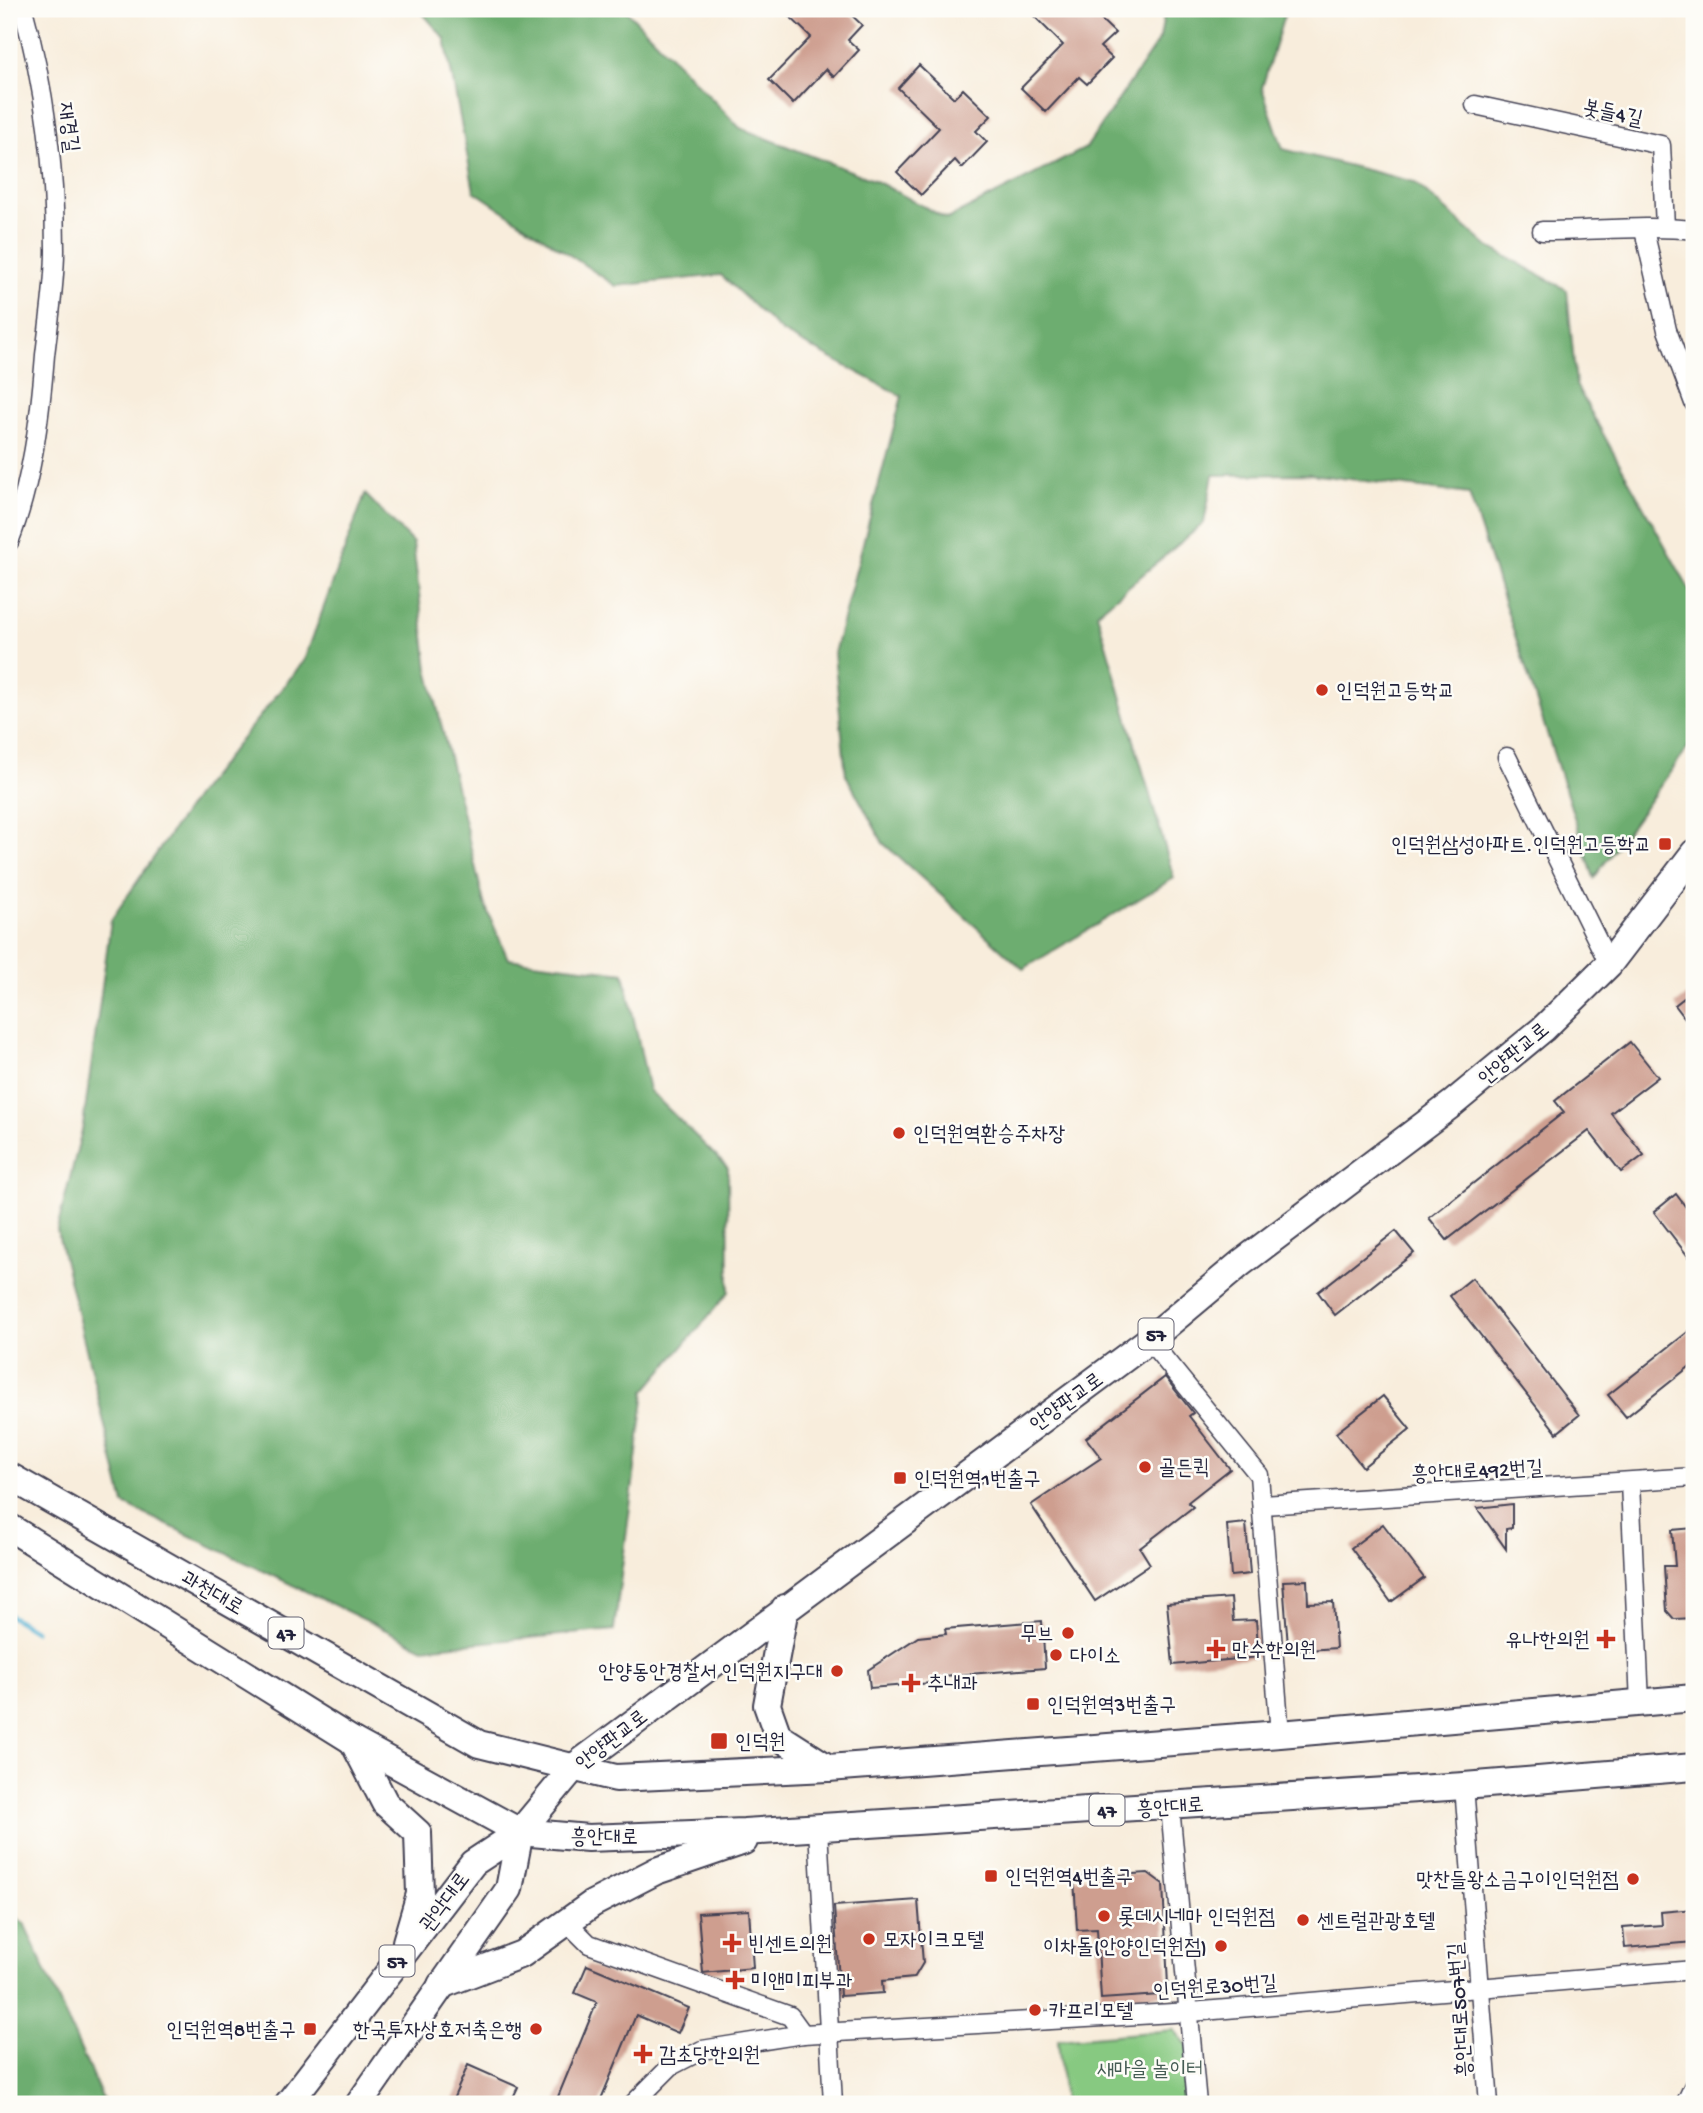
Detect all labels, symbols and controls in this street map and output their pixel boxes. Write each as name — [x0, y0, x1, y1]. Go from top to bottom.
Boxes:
street label: 봇들4길 — [1580, 97, 1645, 134]
street label: 재경길 — [51, 101, 82, 154]
place label: 인덕원고등학교 — [1336, 681, 1454, 706]
marker: 인덕원고등학교 — [1314, 682, 1330, 698]
place label: 인덕원삼성아파트.인덕원고등학교 — [1391, 835, 1651, 860]
marker: 인덕원삼성아파트.인덕원고등학교 — [1657, 836, 1673, 852]
street label: 안양판교로 — [1475, 1019, 1556, 1092]
place label: 인덕원역환승주차장 — [913, 1123, 1065, 1149]
marker: 인덕원역환승주차장 — [891, 1125, 907, 1141]
road number: 57 — [1138, 1318, 1174, 1350]
street label: 안양판교로 — [1027, 1369, 1110, 1439]
street label: 흥안대로492번길 — [1410, 1457, 1544, 1489]
place label: 골든퀵 — [1159, 1458, 1210, 1483]
marker: 골든퀵 — [1137, 1459, 1153, 1475]
place label: 인덕원역1번출구 — [914, 1468, 1041, 1494]
marker: 인덕원역1번출구 — [892, 1470, 908, 1486]
street label: 과천대로 — [176, 1567, 247, 1623]
road number: 47 — [268, 1618, 304, 1648]
place label: 무브 — [1020, 1624, 1054, 1649]
marker: 무브 — [1060, 1625, 1076, 1641]
marker: 유나한의원 — [1596, 1629, 1616, 1649]
place label: 유나한의원 — [1506, 1630, 1590, 1655]
marker: 만수한의원 — [1206, 1639, 1226, 1659]
place label: 만수한의원 — [1232, 1640, 1317, 1665]
place label: 다이소 — [1070, 1646, 1121, 1671]
marker: 다이소 — [1048, 1647, 1064, 1663]
place label: 안양동안경찰서 인덕원지구대 — [598, 1662, 823, 1687]
marker: 안양동안경찰서 인덕원지구대 — [829, 1663, 845, 1679]
marker: 추내과 — [901, 1673, 921, 1693]
place label: 추내과 — [927, 1673, 978, 1699]
place label: 인덕원역3번출구 — [1047, 1694, 1176, 1720]
marker: 인덕원역3번출구 — [1025, 1696, 1041, 1712]
street label: 안양판교로 — [572, 1706, 654, 1778]
marker: 인덕원 — [709, 1731, 729, 1751]
place label: 인덕원 — [735, 1732, 786, 1757]
road number: 47 — [1090, 1794, 1124, 1826]
street label: 흥안대로 — [1136, 1794, 1205, 1824]
street label: 흥안대로 — [570, 1826, 638, 1852]
place label: 인덕원역4번출구 — [1005, 1866, 1133, 1892]
marker: 인덕원역4번출구 — [983, 1868, 999, 1884]
street label: 관악대로 — [416, 1869, 477, 1938]
place label: 맛찬들왕소금구이인덕원점 — [1416, 1870, 1619, 1895]
marker: 맛찬들왕소금구이인덕원점 — [1625, 1871, 1641, 1887]
place label: 롯데시네마 인덕원점 — [1118, 1907, 1275, 1932]
marker: 롯데시네마 인덕원점 — [1096, 1908, 1112, 1924]
place label: 센트럴관광호텔 — [1317, 1911, 1435, 1936]
marker: 센트럴관광호텔 — [1295, 1912, 1311, 1928]
place label: 모자이크모텔 — [883, 1930, 984, 1955]
marker: 모자이크모텔 — [861, 1931, 877, 1947]
marker: 빈센트의원 — [722, 1933, 742, 1953]
place label: 빈센트의원 — [748, 1934, 833, 1959]
place label: 이차돌(안양인덕원점) — [1043, 1937, 1207, 1962]
marker: 이차돌(안양인덕원점) — [1213, 1938, 1229, 1954]
street label: 흥안대로507번길 — [1444, 1941, 1480, 2078]
road number: 57 — [380, 1946, 414, 1977]
marker: 미앤미피부과 — [725, 1970, 745, 1990]
place label: 미앤미피부과 — [751, 1971, 852, 1996]
street label: 인덕원로30번길 — [1152, 1973, 1278, 2006]
place label: 카프리모텔 — [1049, 2001, 1134, 2026]
marker: 카프리모텔 — [1027, 2002, 1043, 2018]
place label: 인덕원역8번출구 — [166, 2019, 296, 2045]
place label: 한국투자상호저축은행 — [353, 2020, 522, 2045]
marker: 인덕원역8번출구 — [302, 2021, 318, 2037]
marker: 한국투자상호저축은행 — [528, 2021, 544, 2037]
marker: 감초당한의원 — [633, 2044, 653, 2064]
place label: 감초당한의원 — [659, 2045, 760, 2070]
park label: 새마을 놀이터 — [1097, 2059, 1203, 2084]

